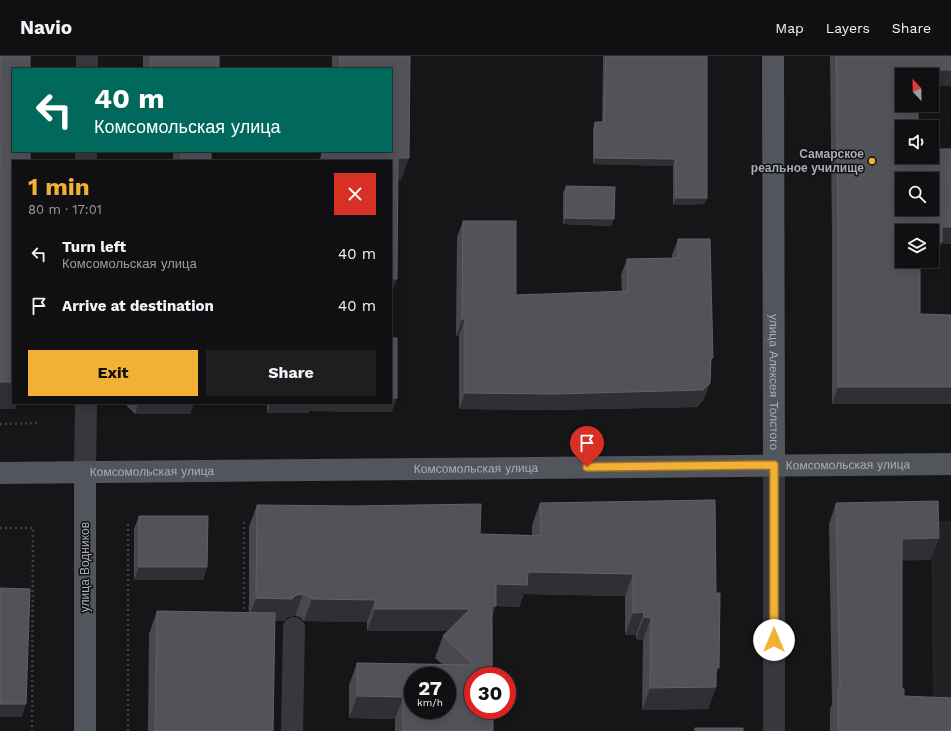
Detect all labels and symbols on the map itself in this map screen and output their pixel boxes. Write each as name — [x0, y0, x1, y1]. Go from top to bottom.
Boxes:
north arrow — [895, 68, 939, 112]
place label: Самарское реальное училище — [751, 147, 864, 175]
marker: Самарское реальное училище — [867, 156, 877, 166]
street label: улица Алексея Толстого — [767, 314, 781, 450]
pin — [570, 426, 604, 467]
street label: Комсомольская улица — [786, 457, 911, 473]
street label: Комсомольская улица — [414, 461, 539, 476]
street label: Комсомольская улица — [90, 464, 215, 479]
street label: улица Водников — [78, 522, 92, 612]
position arrow — [753, 619, 795, 661]
speed limit sign: 30 — [464, 667, 516, 719]

